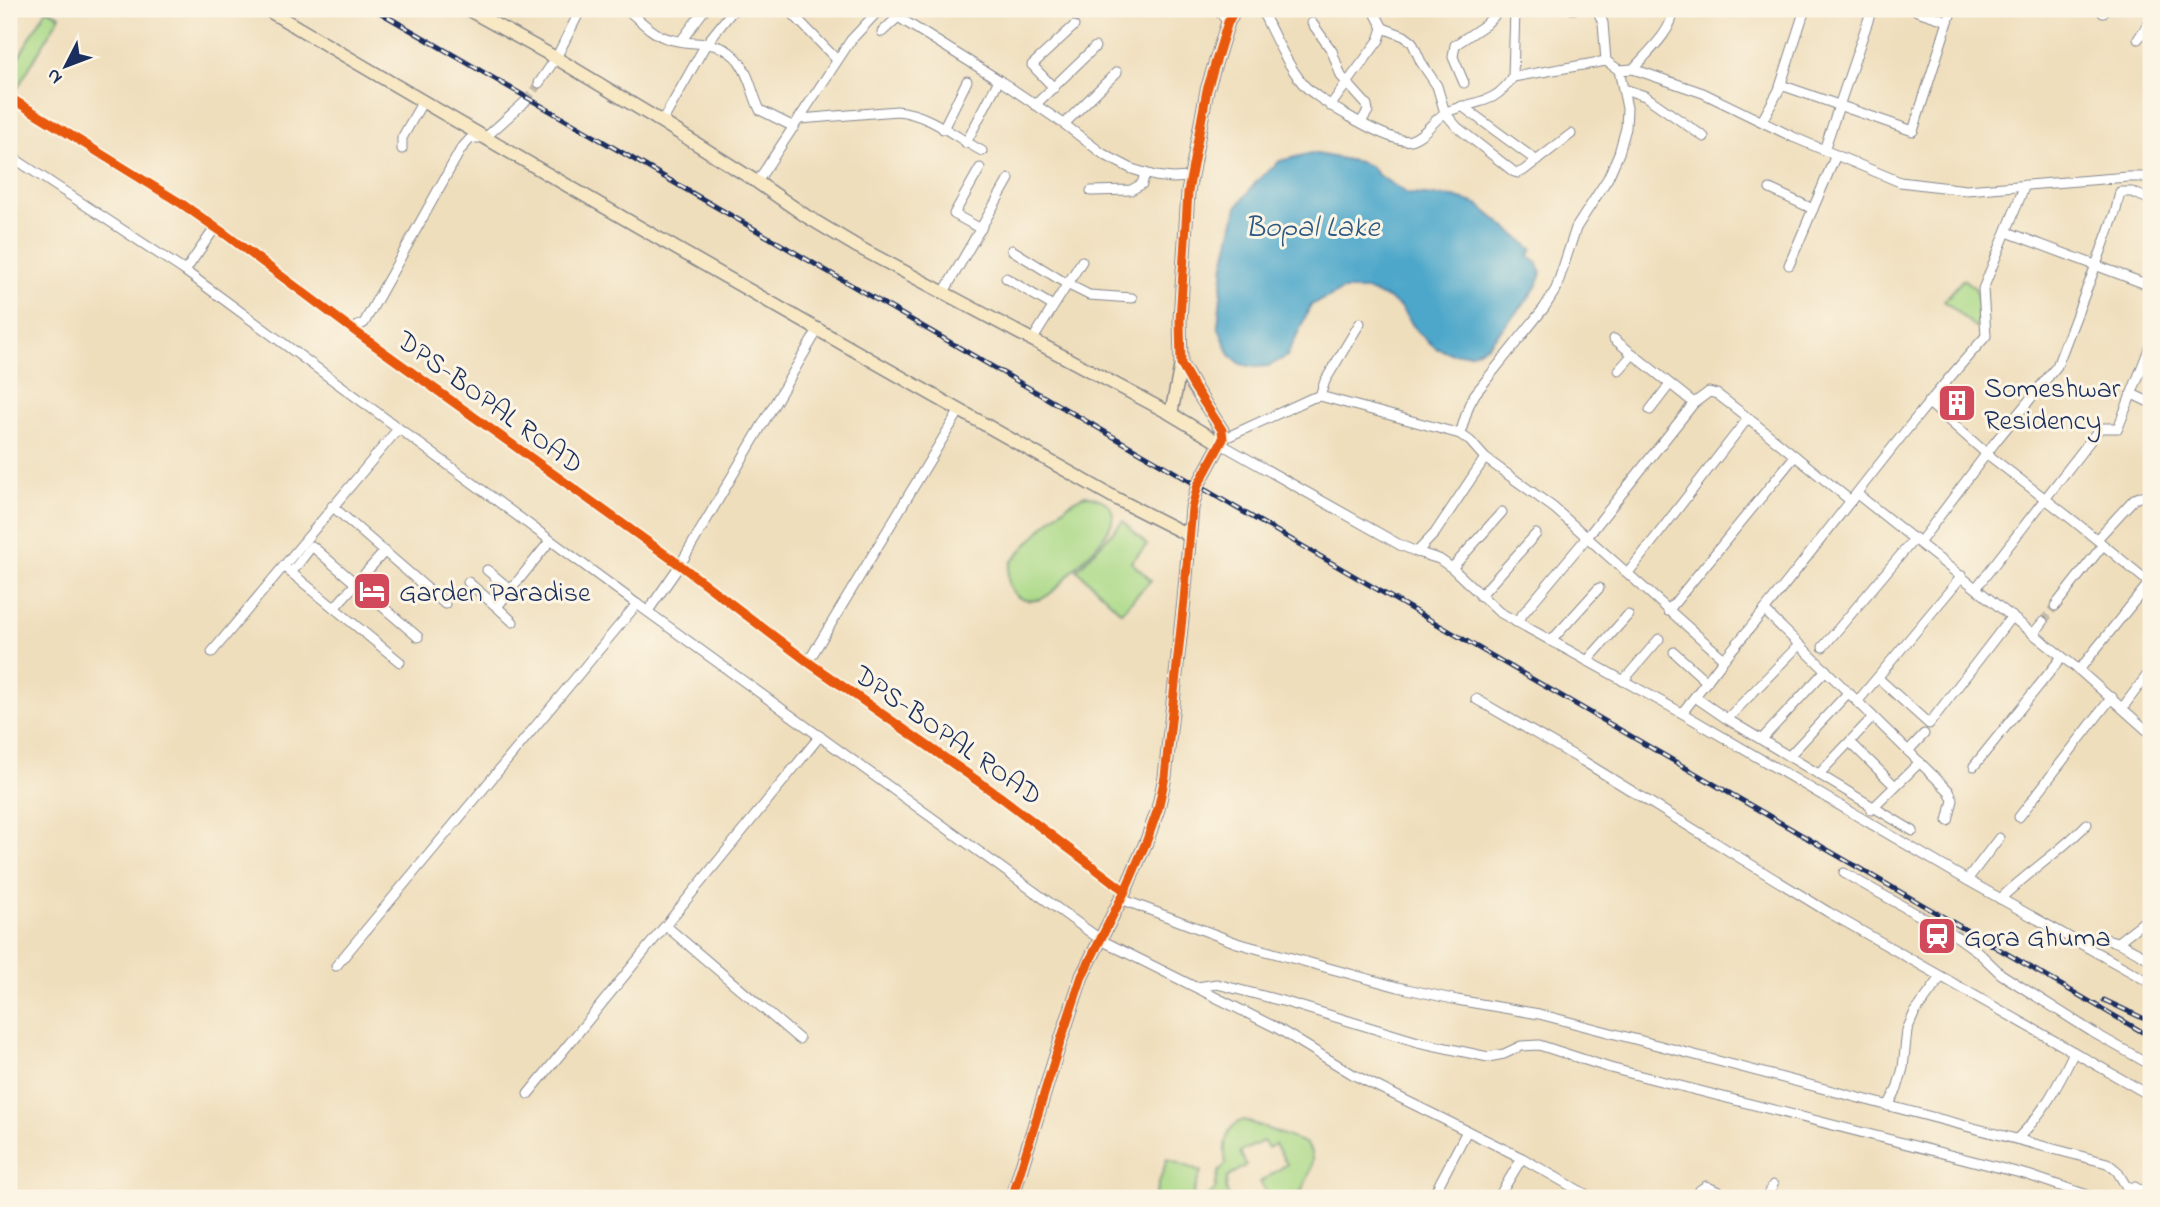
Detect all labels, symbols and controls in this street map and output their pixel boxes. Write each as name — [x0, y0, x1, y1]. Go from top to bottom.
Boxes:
north arrow — [32, 32, 102, 102]
text: N — [41, 62, 70, 90]
water label: Bopal Lake — [1245, 207, 1381, 251]
street label: DPS-BOPAL ROAD — [386, 321, 591, 486]
place label: Someshwar Residency — [1984, 370, 2121, 443]
building icon: Someshwar Residency — [1936, 382, 1978, 424]
hotel icon: Garden Paradise — [351, 570, 393, 612]
place label: Garden Paradise — [399, 574, 591, 615]
street label: DPS-BOPAL ROAD — [844, 656, 1050, 817]
station icon: Gora Ghuma — [1916, 915, 1958, 957]
place label: Gora Ghuma — [1964, 919, 2111, 960]

